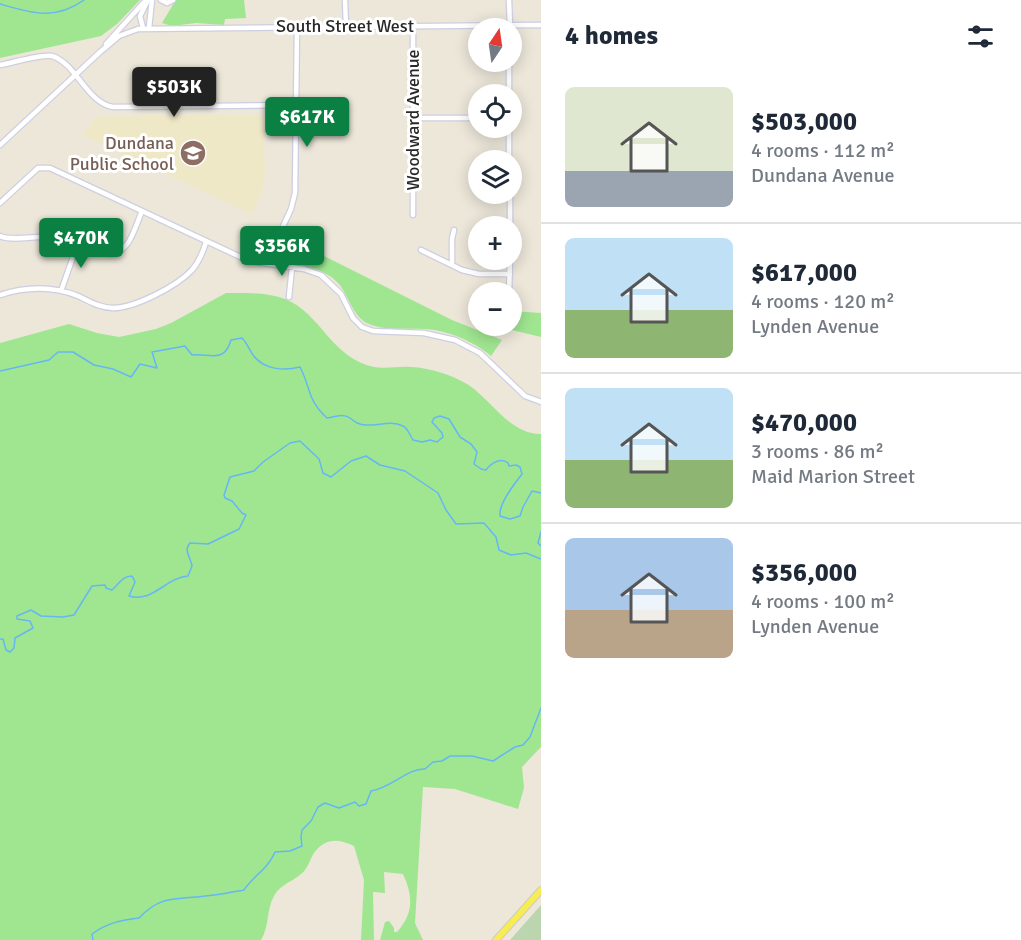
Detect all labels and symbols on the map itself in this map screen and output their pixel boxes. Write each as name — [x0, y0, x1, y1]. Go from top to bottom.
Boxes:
street label: South Street West — [276, 15, 414, 37]
north arrow — [468, 18, 522, 72]
street label: Woodward Avenue — [402, 49, 424, 191]
pin: $503K — [132, 67, 216, 118]
pin: $617K — [265, 97, 349, 148]
place label: Dundana Public School — [70, 132, 174, 175]
school or university icon: Dundana Public School — [178, 138, 208, 168]
pin: $470K — [39, 218, 123, 269]
pin: $356K — [240, 226, 324, 277]

